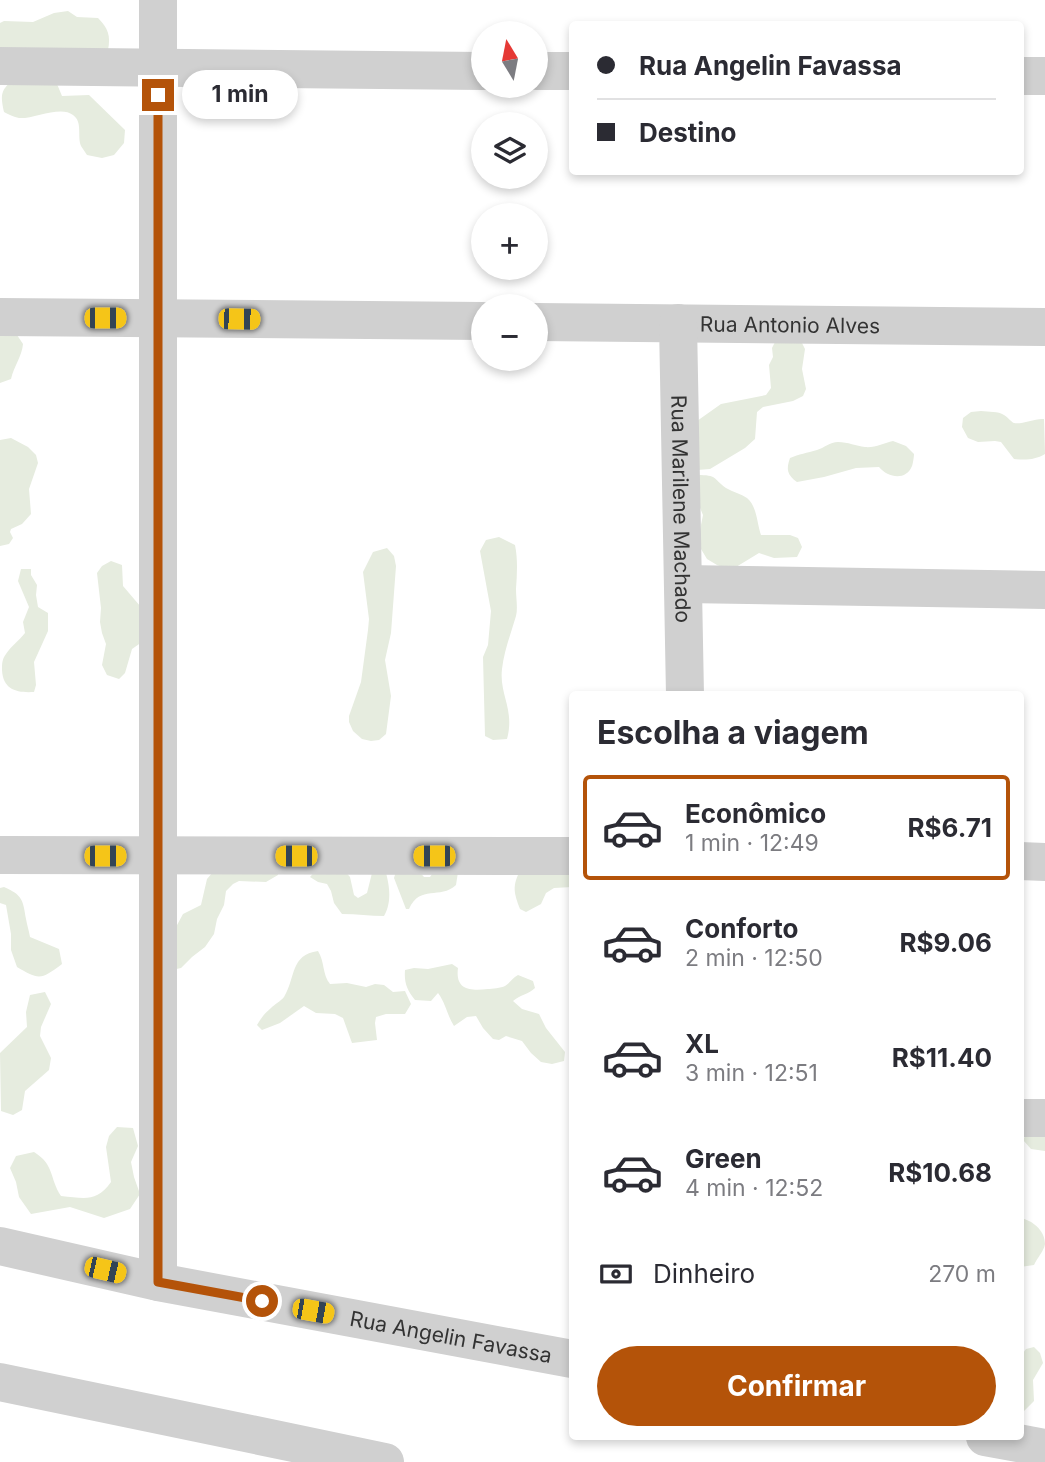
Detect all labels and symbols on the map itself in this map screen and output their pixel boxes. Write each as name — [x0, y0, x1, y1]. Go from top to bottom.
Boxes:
north arrow — [471, 21, 548, 98]
callout: 1 min — [182, 70, 298, 119]
route end — [142, 79, 174, 111]
car — [85, 308, 127, 329]
car — [218, 308, 261, 330]
street label: Rua Antonio Alves — [700, 311, 880, 338]
street label: Rua Marilene Machado — [667, 395, 696, 623]
car — [85, 846, 127, 867]
car — [276, 846, 318, 867]
car — [414, 846, 456, 867]
car — [83, 1255, 128, 1285]
route start — [246, 1285, 278, 1317]
car — [291, 1297, 336, 1325]
street label: Rua Angelin Favassa — [348, 1305, 554, 1368]

